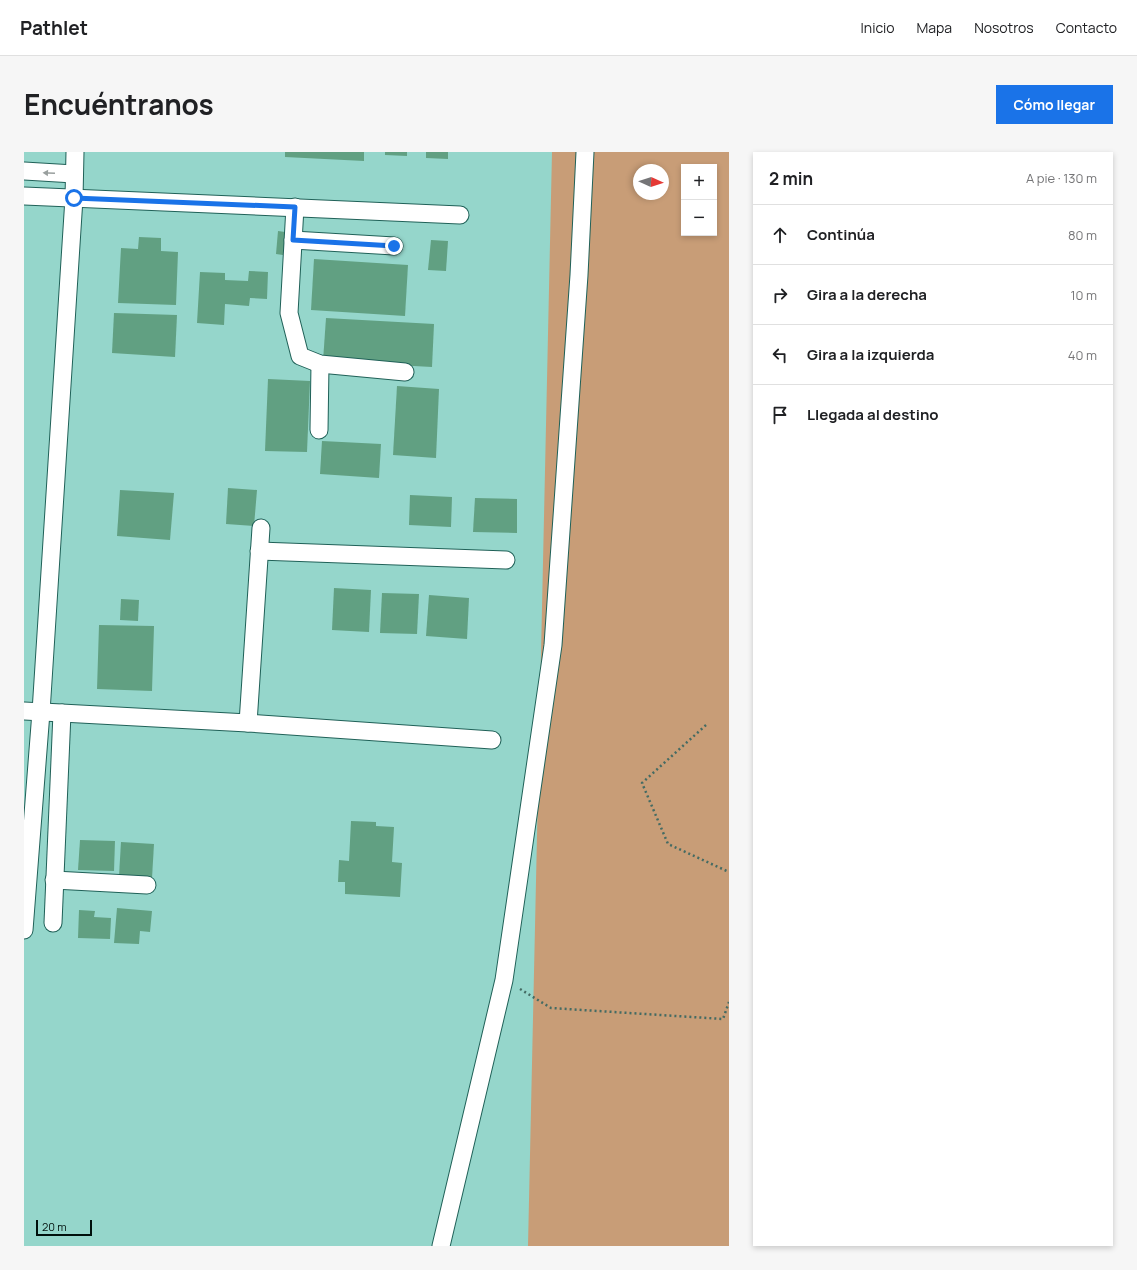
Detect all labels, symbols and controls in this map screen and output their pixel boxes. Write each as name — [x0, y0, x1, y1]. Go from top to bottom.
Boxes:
text: Pathlet — [20, 15, 88, 41]
text: Inicio — [861, 18, 895, 37]
text: Mapa — [917, 18, 952, 37]
text: Nosotros — [974, 18, 1034, 37]
text: Contacto — [1056, 18, 1117, 37]
text: Encuéntranos — [24, 85, 214, 123]
button: Cómo llegar — [996, 85, 1113, 124]
north arrow — [633, 164, 669, 200]
map controls — [681, 164, 717, 236]
button: + — [681, 164, 717, 200]
text: 2 min — [769, 167, 813, 190]
one-way arrow — [43, 169, 55, 176]
text: A pie · 130 m — [1026, 169, 1097, 187]
route start — [65, 189, 83, 207]
button: − — [681, 200, 717, 236]
icon: ahead — [769, 224, 791, 246]
text: Continúa — [807, 224, 875, 245]
text: 80 m — [1068, 226, 1097, 244]
route end — [385, 237, 403, 255]
icon: right — [769, 284, 791, 306]
text: Gira a la derecha — [807, 284, 927, 305]
text: 10 m — [1070, 286, 1097, 304]
icon: left — [769, 344, 791, 366]
text: Gira a la izquierda — [807, 344, 934, 365]
text: 40 m — [1068, 346, 1097, 364]
icon: arrive — [769, 404, 791, 426]
text: Llegada al destino — [807, 404, 939, 425]
scale bar — [36, 1218, 92, 1237]
text: 20 m — [42, 1219, 67, 1234]

